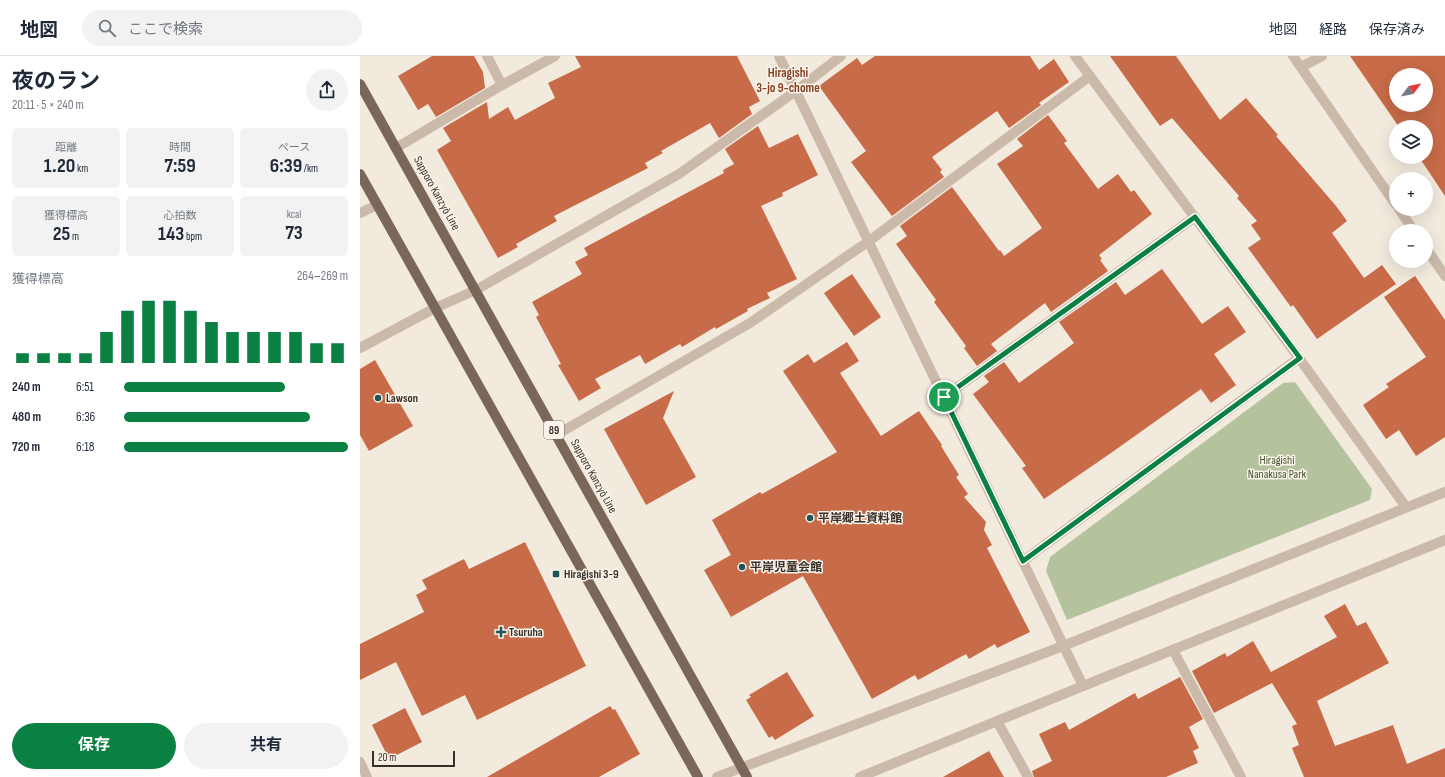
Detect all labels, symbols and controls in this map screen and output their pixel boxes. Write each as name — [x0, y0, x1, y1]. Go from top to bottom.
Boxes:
search box — [82, 10, 362, 46]
icon: search — [96, 17, 118, 39]
text: 地図 — [20, 19, 58, 42]
text: ここで検索 — [128, 20, 203, 39]
text: 地図 — [1269, 21, 1297, 38]
text: 経路 — [1319, 21, 1347, 38]
text: 保存済み — [1369, 21, 1425, 38]
district label: Hiragishi 3-jo 9-chome — [756, 65, 820, 96]
text: 夜のラン — [12, 68, 100, 95]
north arrow — [1389, 68, 1433, 112]
map controls — [1389, 68, 1433, 268]
button: share — [306, 69, 348, 111]
text: 20:11 · 5 × 240 m — [12, 97, 84, 113]
button: layers — [1389, 120, 1433, 164]
text: 距離 — [55, 141, 77, 154]
text: 時間 — [169, 141, 191, 154]
text: ペース — [278, 141, 310, 154]
text: 1.20 — [44, 154, 75, 178]
text: 7:59 — [164, 154, 196, 178]
text: 6:39 — [270, 154, 302, 178]
street label: Sapporo Kanzyō Line — [410, 154, 463, 233]
text: km — [75, 162, 88, 175]
text: /km — [302, 162, 318, 175]
button: + — [1389, 172, 1433, 216]
text: kcal — [287, 208, 301, 221]
text: 獲得標高 — [44, 209, 88, 222]
text: 心拍数 — [164, 209, 197, 222]
text: 73 — [285, 221, 303, 245]
text: 25 — [53, 222, 70, 246]
text: 143 — [158, 222, 184, 246]
button: − — [1389, 224, 1433, 268]
text: m — [70, 230, 79, 243]
text: bpm — [184, 230, 202, 243]
text: 264–269 m — [297, 268, 348, 284]
text: 獲得標高 — [12, 271, 64, 287]
text: 240 m — [12, 379, 41, 395]
text: 6:51 — [76, 379, 94, 395]
pin — [927, 380, 961, 414]
icon: arrive — [933, 386, 955, 408]
place label: Lawson — [386, 391, 418, 406]
marker: Lawson — [373, 393, 383, 403]
text: 480 m — [12, 409, 41, 425]
text: 6:36 — [76, 409, 95, 425]
road number: 89 — [544, 421, 564, 439]
street label: Sapporo Kanzyō Line — [567, 437, 620, 516]
text: 720 m — [12, 439, 40, 455]
text: 6:18 — [76, 439, 94, 455]
park label: Hiragishi Nanakusa Park — [1248, 453, 1307, 482]
place label: 平岸郷土資料館 — [818, 511, 902, 526]
marker: 平岸郷土資料館 — [805, 513, 815, 523]
place label: 平岸児童会館 — [750, 560, 822, 575]
marker: 平岸児童会館 — [737, 562, 747, 572]
place label: Hiragishi 3-9 — [564, 567, 619, 582]
marker: Hiragishi 3-9 — [551, 569, 561, 579]
place label: Tsuruha — [509, 625, 543, 640]
marker: Tsuruha — [496, 627, 506, 637]
button: 保存 — [12, 723, 176, 769]
button: 共有 — [184, 723, 348, 769]
scale bar — [372, 749, 455, 768]
text: 20 m — [378, 751, 396, 764]

